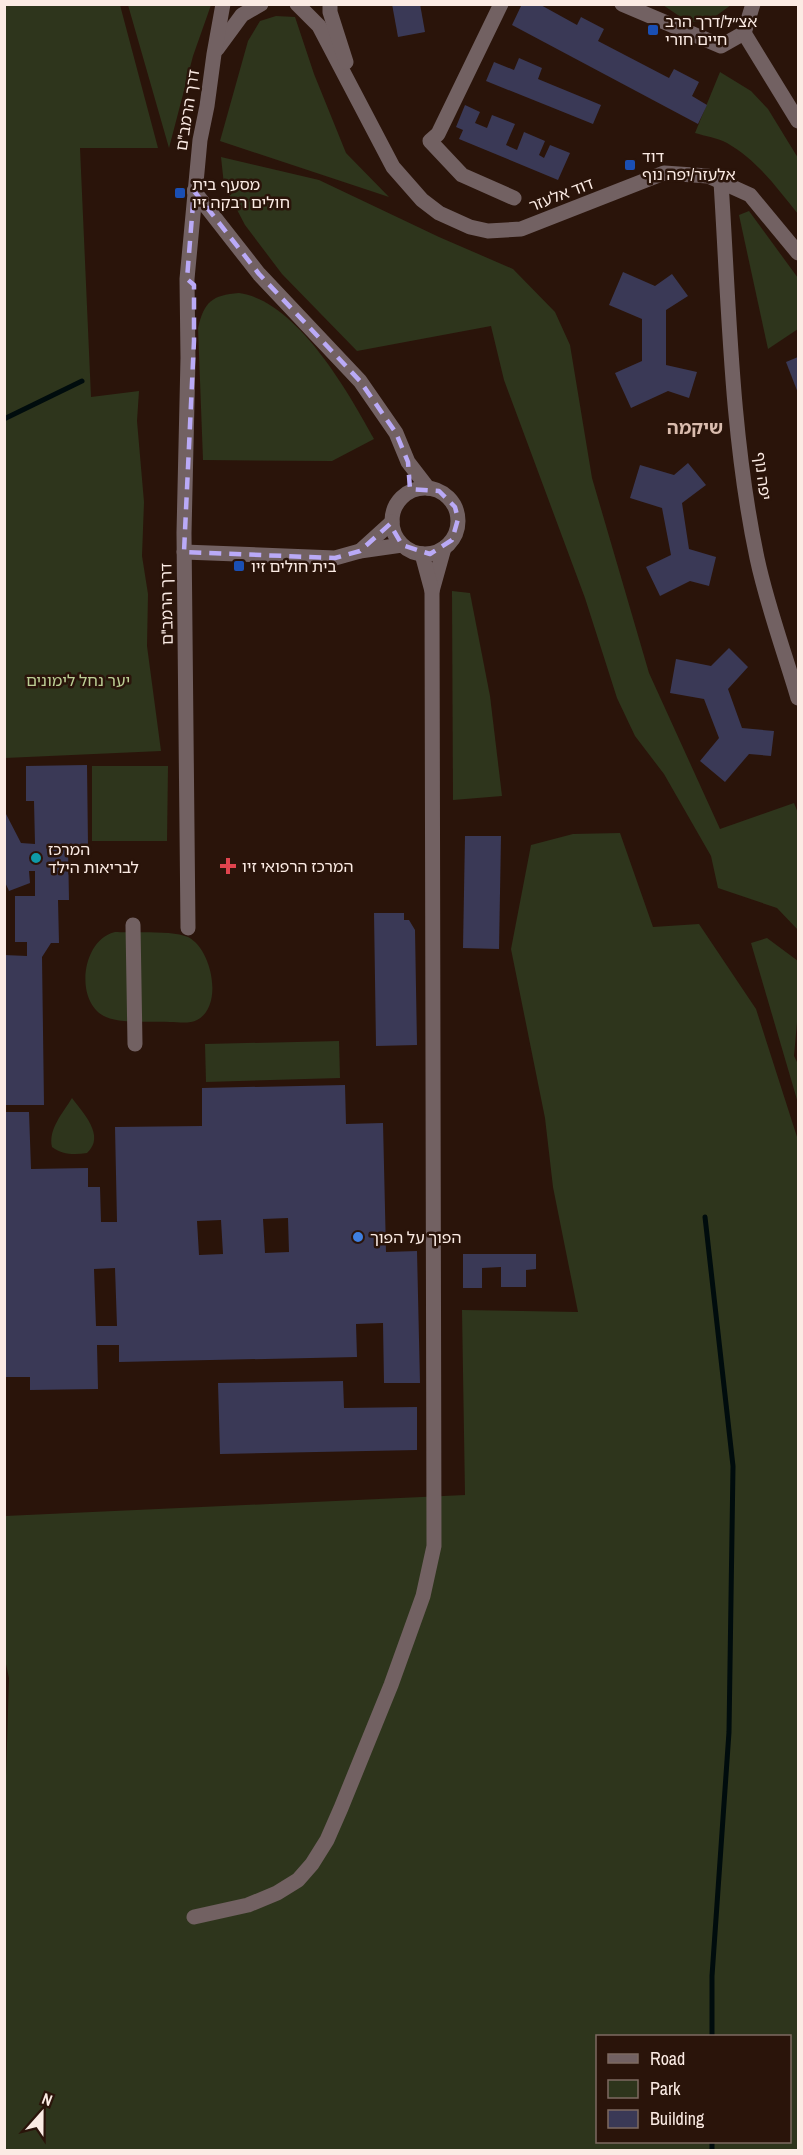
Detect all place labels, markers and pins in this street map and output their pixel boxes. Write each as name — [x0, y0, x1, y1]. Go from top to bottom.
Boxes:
place label: אצ״ל/דרך הרב חיים חורי — [665, 10, 757, 50]
marker: אצ״ל/דרך הרב חיים חורי — [646, 23, 660, 37]
place label: דוד אלעזר/יפה נוף — [642, 145, 736, 185]
marker: דוד אלעזר/יפה נוף — [623, 158, 637, 172]
place label: מסעף בית חולים רבקה זיו — [192, 173, 290, 213]
marker: מסעף בית חולים רבקה זיו — [173, 186, 187, 200]
place label: בית חולים זיו — [251, 555, 337, 577]
marker: בית חולים זיו — [232, 559, 246, 573]
place label: המרכז לבריאות הילד — [48, 838, 139, 878]
marker: המרכז לבריאות הילד — [29, 851, 43, 865]
place label: המרכז הרפואי זיו — [242, 855, 353, 877]
marker: המרכז הרפואי זיו — [219, 857, 237, 875]
place label: הפוך על הפוך — [370, 1226, 462, 1248]
marker: הפוך על הפוך — [351, 1230, 365, 1244]

